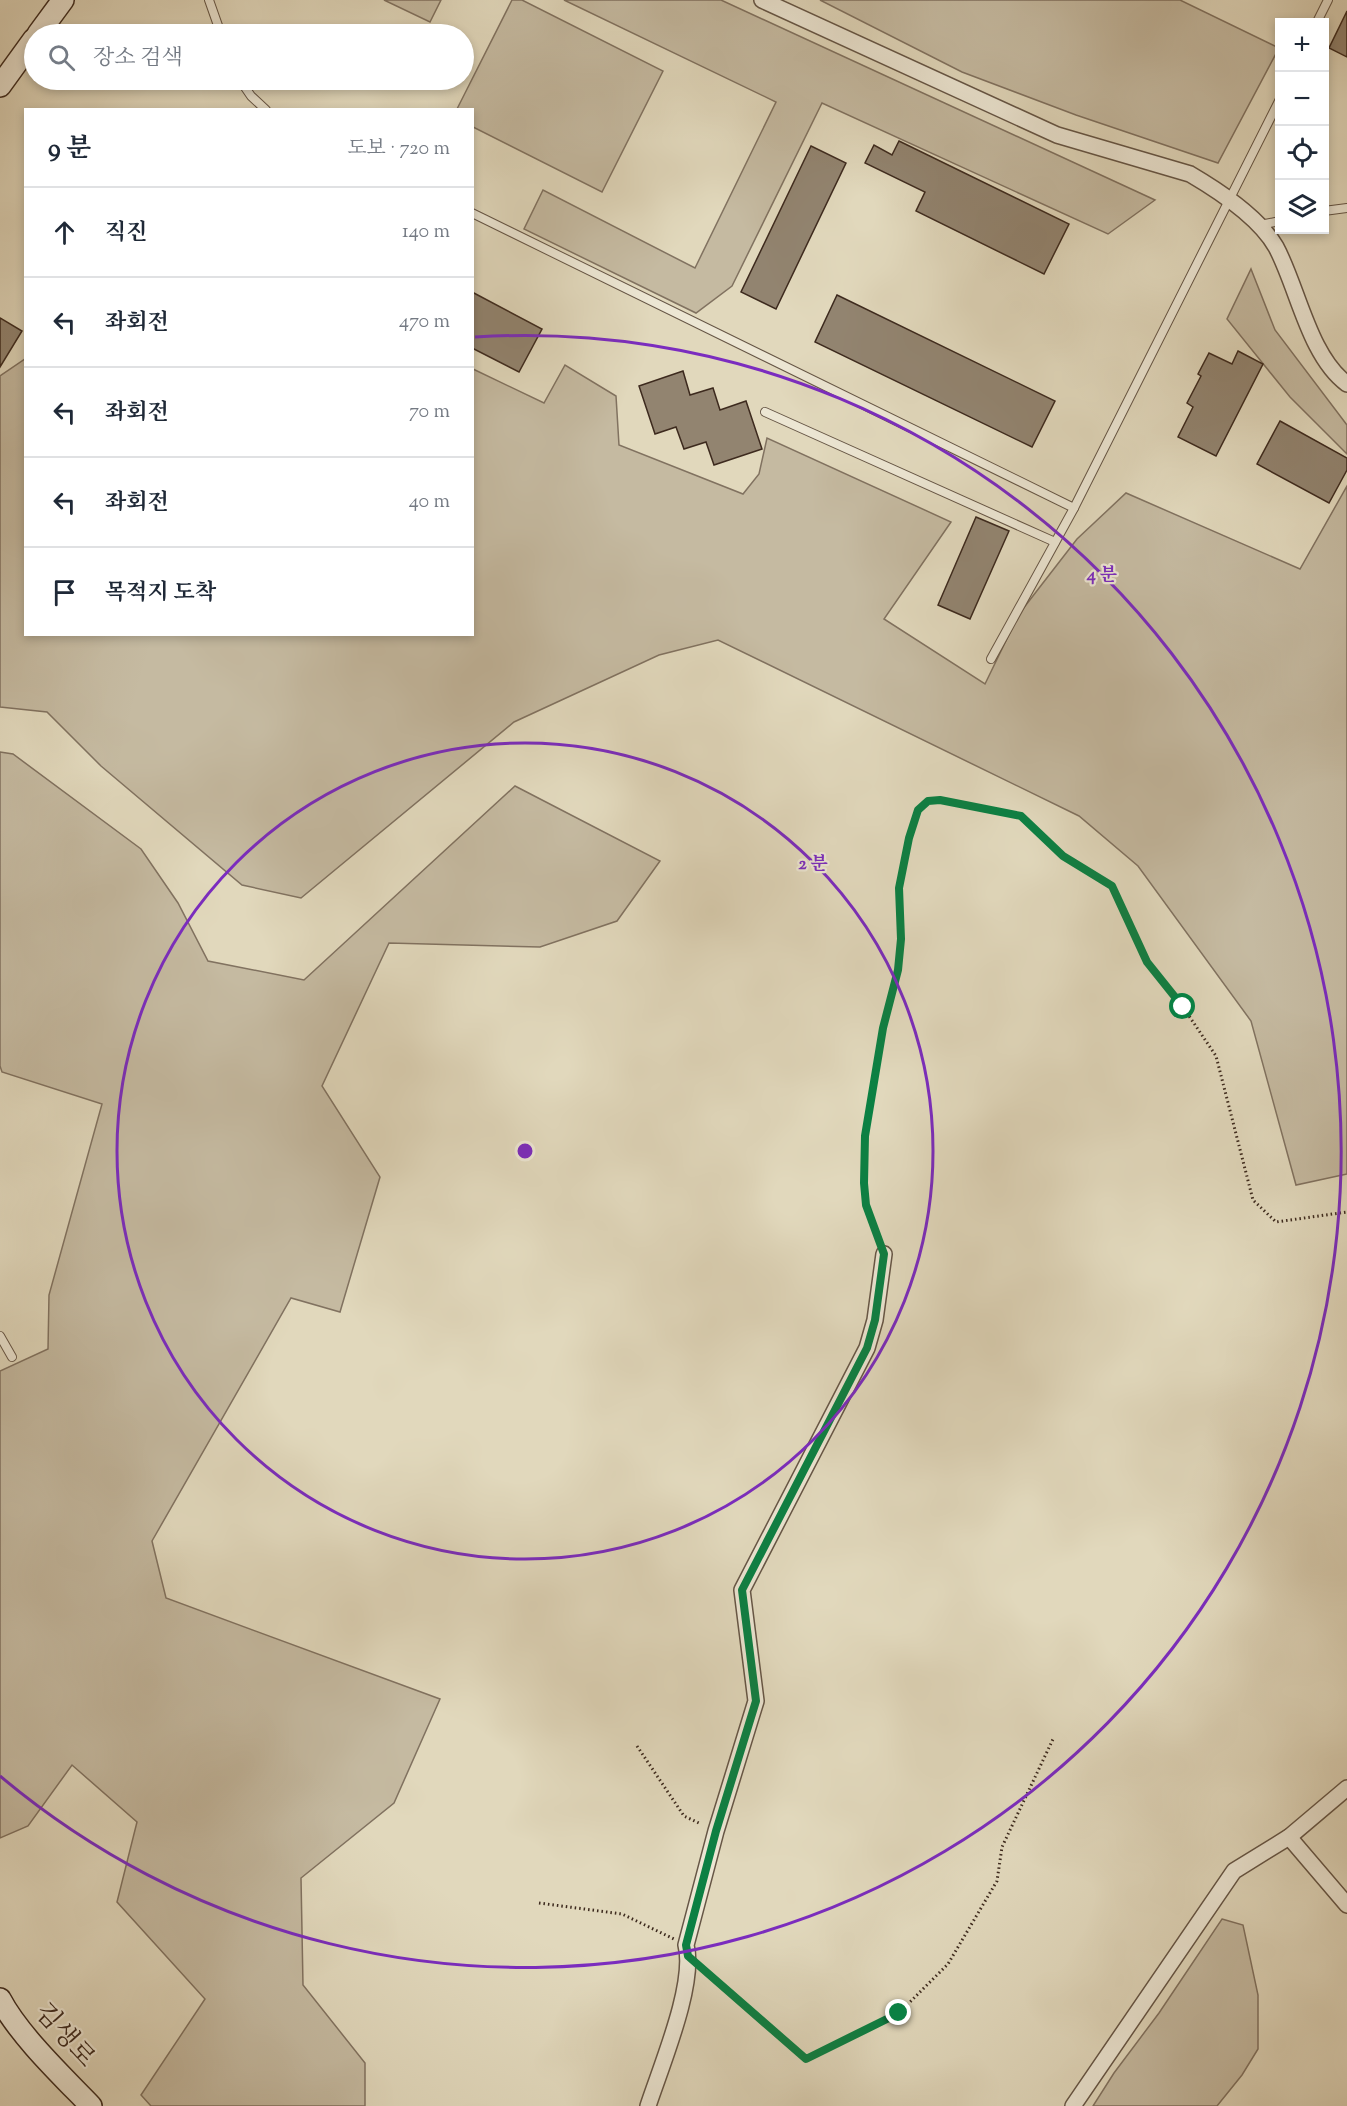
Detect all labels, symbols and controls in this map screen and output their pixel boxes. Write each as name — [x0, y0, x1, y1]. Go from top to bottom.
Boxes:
map controls — [1275, 18, 1329, 234]
button: + — [1275, 18, 1329, 72]
search box — [24, 24, 474, 90]
icon: search — [45, 41, 78, 74]
text: 장소 검색 — [93, 43, 183, 75]
button: − — [1275, 72, 1329, 126]
button: locate — [1275, 126, 1329, 180]
text: 9 분 — [48, 131, 91, 168]
text: 도보 · 720 m — [347, 135, 450, 164]
button: layers — [1275, 180, 1329, 234]
icon: ahead — [48, 216, 81, 249]
text: 직진 — [105, 218, 148, 250]
text: 140 m — [402, 218, 450, 247]
icon: left — [48, 306, 81, 339]
text: 좌회전 — [105, 308, 169, 340]
text: 470 m — [399, 308, 450, 337]
icon: left — [48, 396, 81, 429]
text: 좌회전 — [105, 398, 169, 430]
text: 70 m — [409, 398, 450, 427]
icon: left — [48, 486, 81, 519]
text: 좌회전 — [105, 488, 169, 520]
text: 40 m — [409, 488, 450, 517]
text: 4 분 — [1086, 563, 1118, 589]
icon: arrive — [48, 576, 81, 609]
text: 목적지 도착 — [105, 578, 216, 610]
text: 2 분 — [798, 852, 828, 878]
route start — [1169, 993, 1195, 1019]
centre of rings — [515, 1141, 535, 1161]
street label: 김생로 — [25, 1996, 103, 2076]
route end — [885, 1999, 911, 2025]

